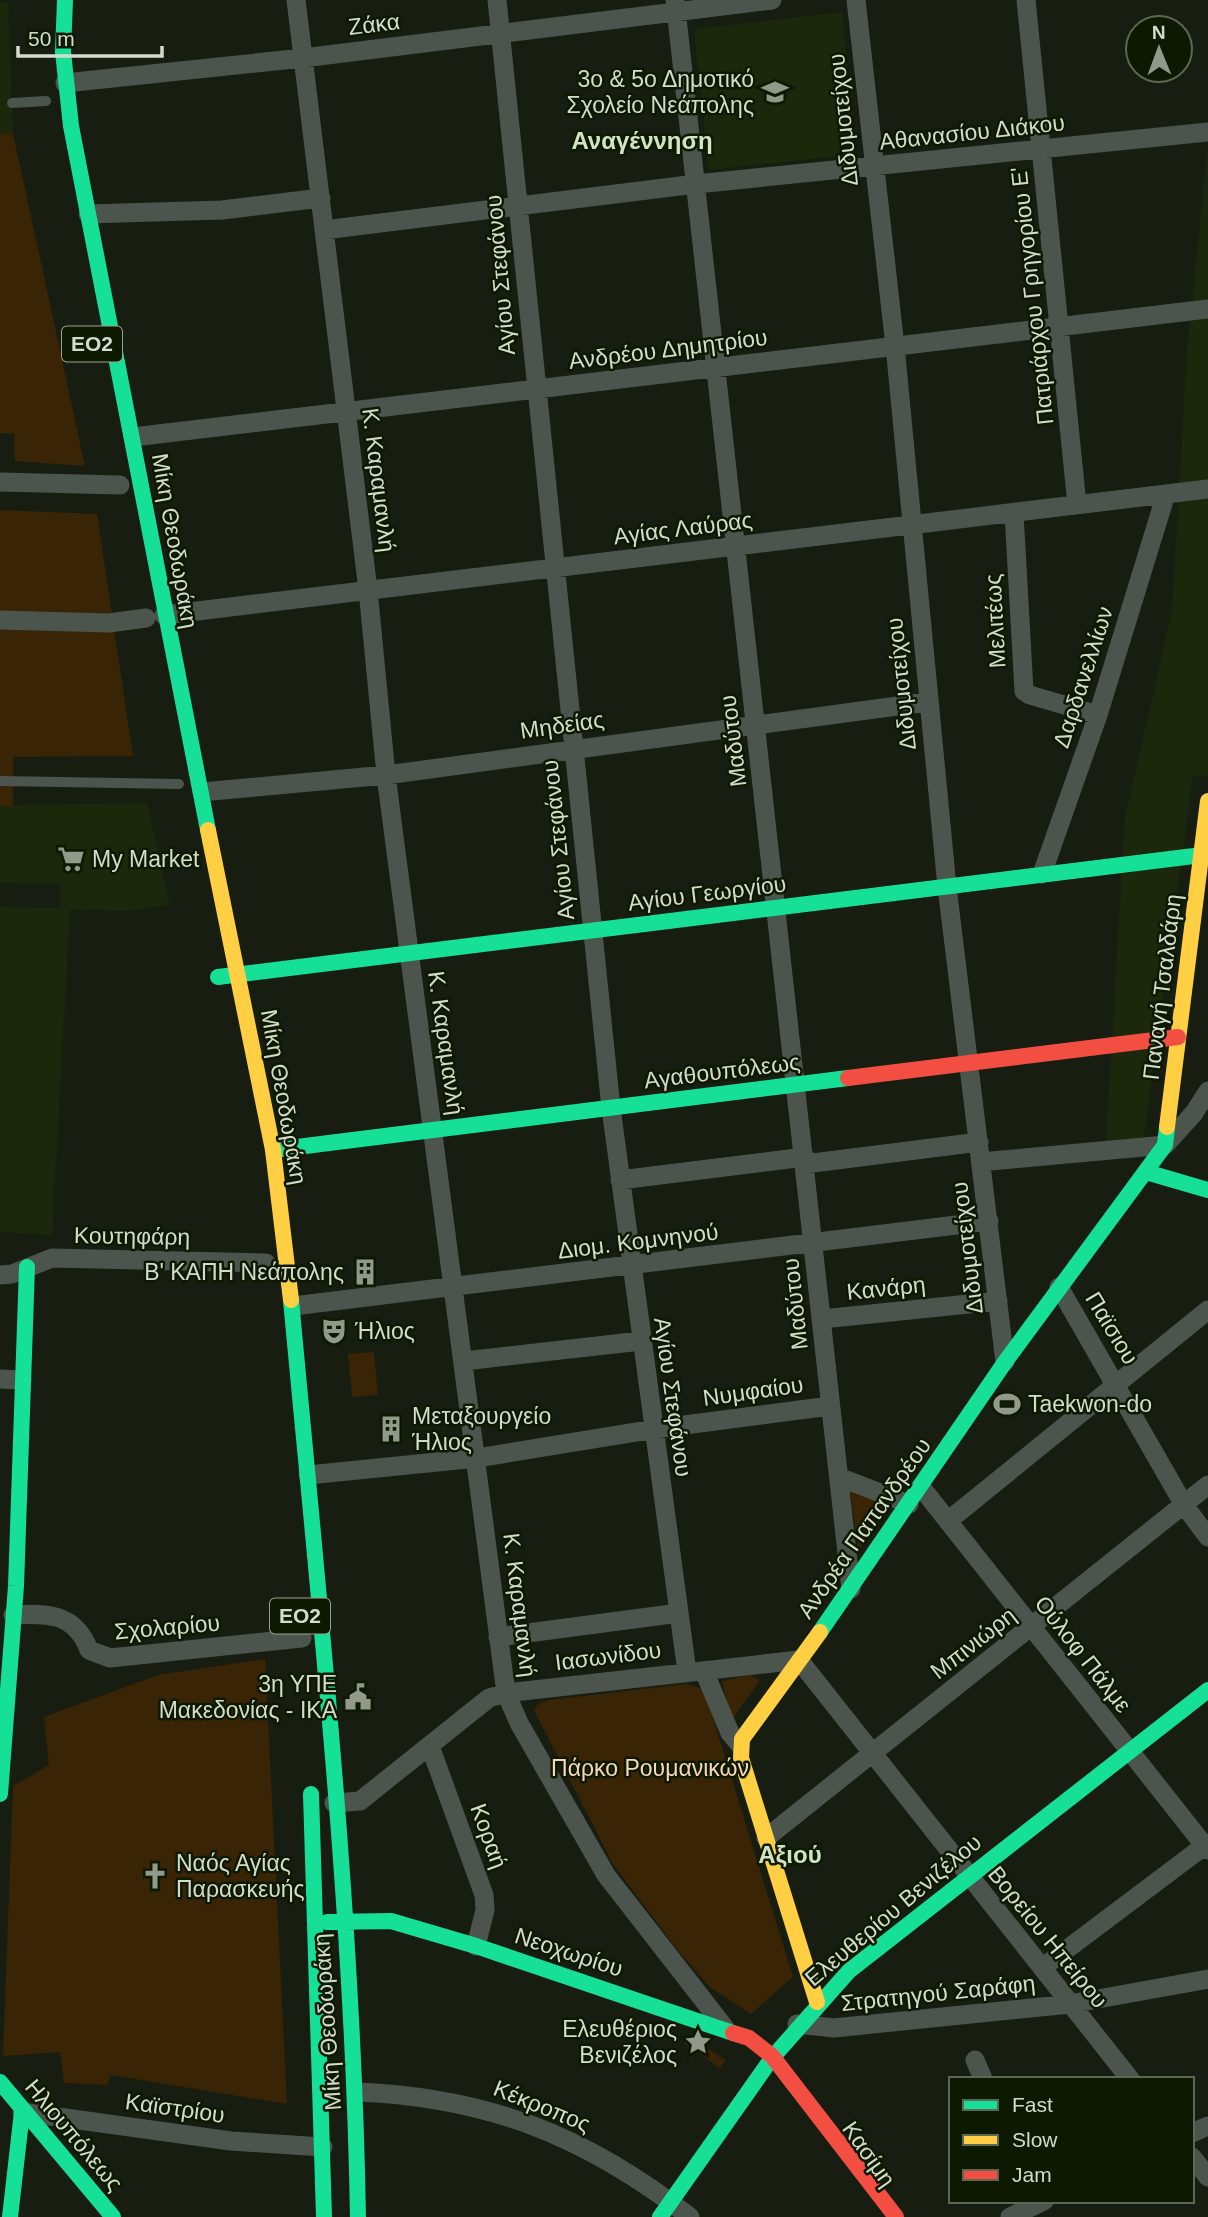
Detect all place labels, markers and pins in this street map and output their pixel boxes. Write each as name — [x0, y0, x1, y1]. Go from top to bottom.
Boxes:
place label: 3ο & 5ο Δημοτικό Σχολείο Νεάπολης — [566, 66, 754, 118]
school or university icon: 3ο & 5ο Δημοτικό Σχολείο Νεάπολης — [760, 77, 790, 107]
supermarket icon: My Market — [56, 844, 86, 874]
place label: My Market — [92, 846, 200, 872]
building icon: Β' ΚΑΠΗ Νεάπολης — [350, 1257, 380, 1287]
place label: Β' ΚΑΠΗ Νεάπολης — [144, 1259, 344, 1285]
theatre icon: Ήλιος — [319, 1316, 349, 1346]
place label: Ήλιος — [354, 1318, 415, 1344]
sports icon: Taekwon-do — [992, 1389, 1022, 1419]
place label: Taekwon-do — [1028, 1391, 1152, 1417]
place label: Μεταξουργείο Ήλιος — [411, 1403, 551, 1455]
building icon: Μεταξουργείο Ήλιος — [376, 1414, 406, 1444]
place label: 3η ΥΠΕ Μακεδονίας - IKA — [159, 1671, 338, 1723]
public building icon: 3η ΥΠΕ Μακεδονίας - IKA — [343, 1682, 373, 1712]
place label: Ναός Αγίας Παρασκευής — [176, 1850, 305, 1902]
church icon: Ναός Αγίας Παρασκευής — [140, 1861, 170, 1891]
place label: Ελευθέριος Βενιζέλος — [562, 2016, 677, 2068]
place icon: Ελευθέριος Βενιζέλος — [683, 2027, 713, 2057]

